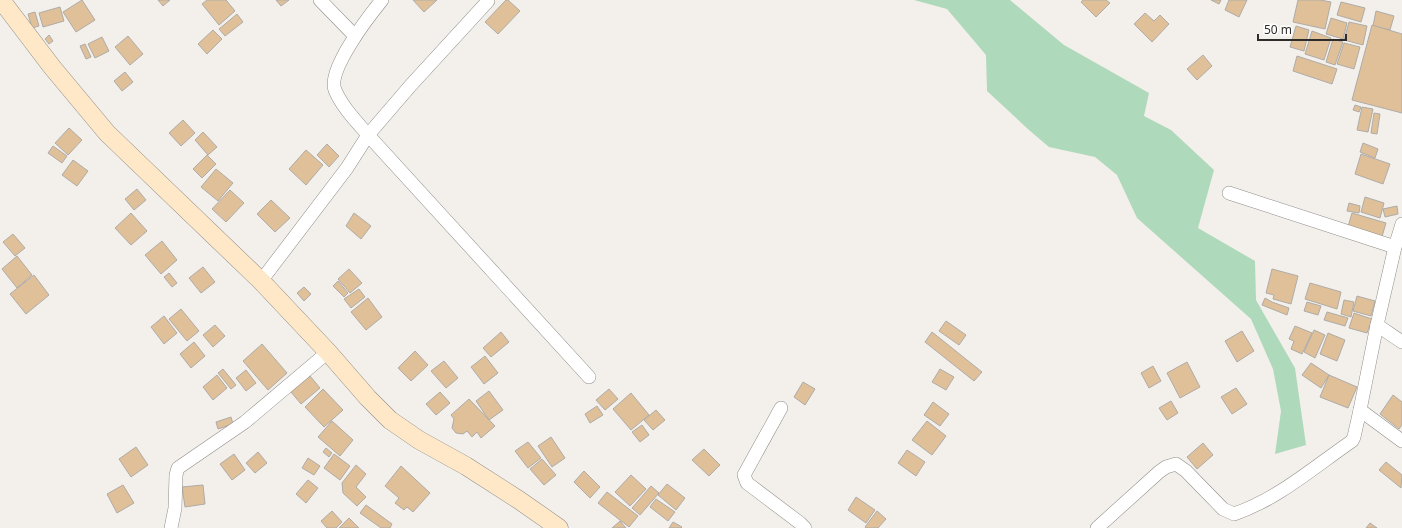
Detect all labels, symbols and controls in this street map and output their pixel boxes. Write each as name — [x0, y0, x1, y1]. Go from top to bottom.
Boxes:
scale bar — [1258, 16, 1346, 42]
text: 50 m — [1264, 21, 1292, 38]

